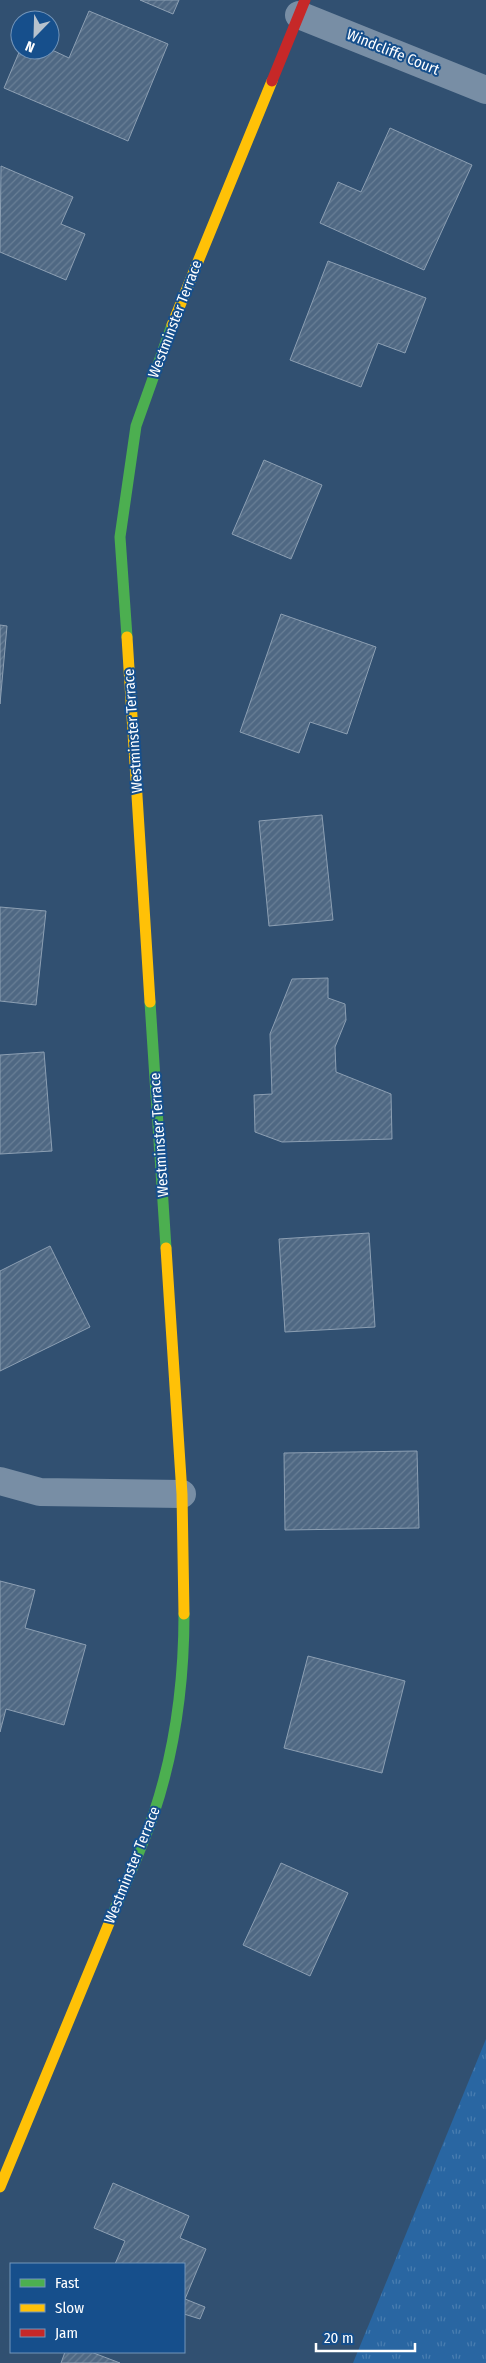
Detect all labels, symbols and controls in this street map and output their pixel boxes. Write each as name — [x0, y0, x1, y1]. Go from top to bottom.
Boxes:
north arrow — [10, 10, 60, 60]
street label: Windcliffe Court — [344, 25, 442, 79]
text: N — [23, 37, 37, 56]
street label: Westminster Terrace — [144, 258, 206, 380]
street label: Westminster Terrace — [120, 668, 146, 794]
street label: Westminster Terrace — [146, 1072, 172, 1198]
street label: Westminster Terrace — [100, 1804, 164, 1926]
legend — [10, 2263, 185, 2353]
text: Fast — [55, 2274, 79, 2292]
text: Slow — [55, 2299, 84, 2317]
scale bar — [316, 2320, 415, 2352]
text: Jam — [55, 2324, 78, 2342]
text: 20 m — [324, 2329, 354, 2347]

